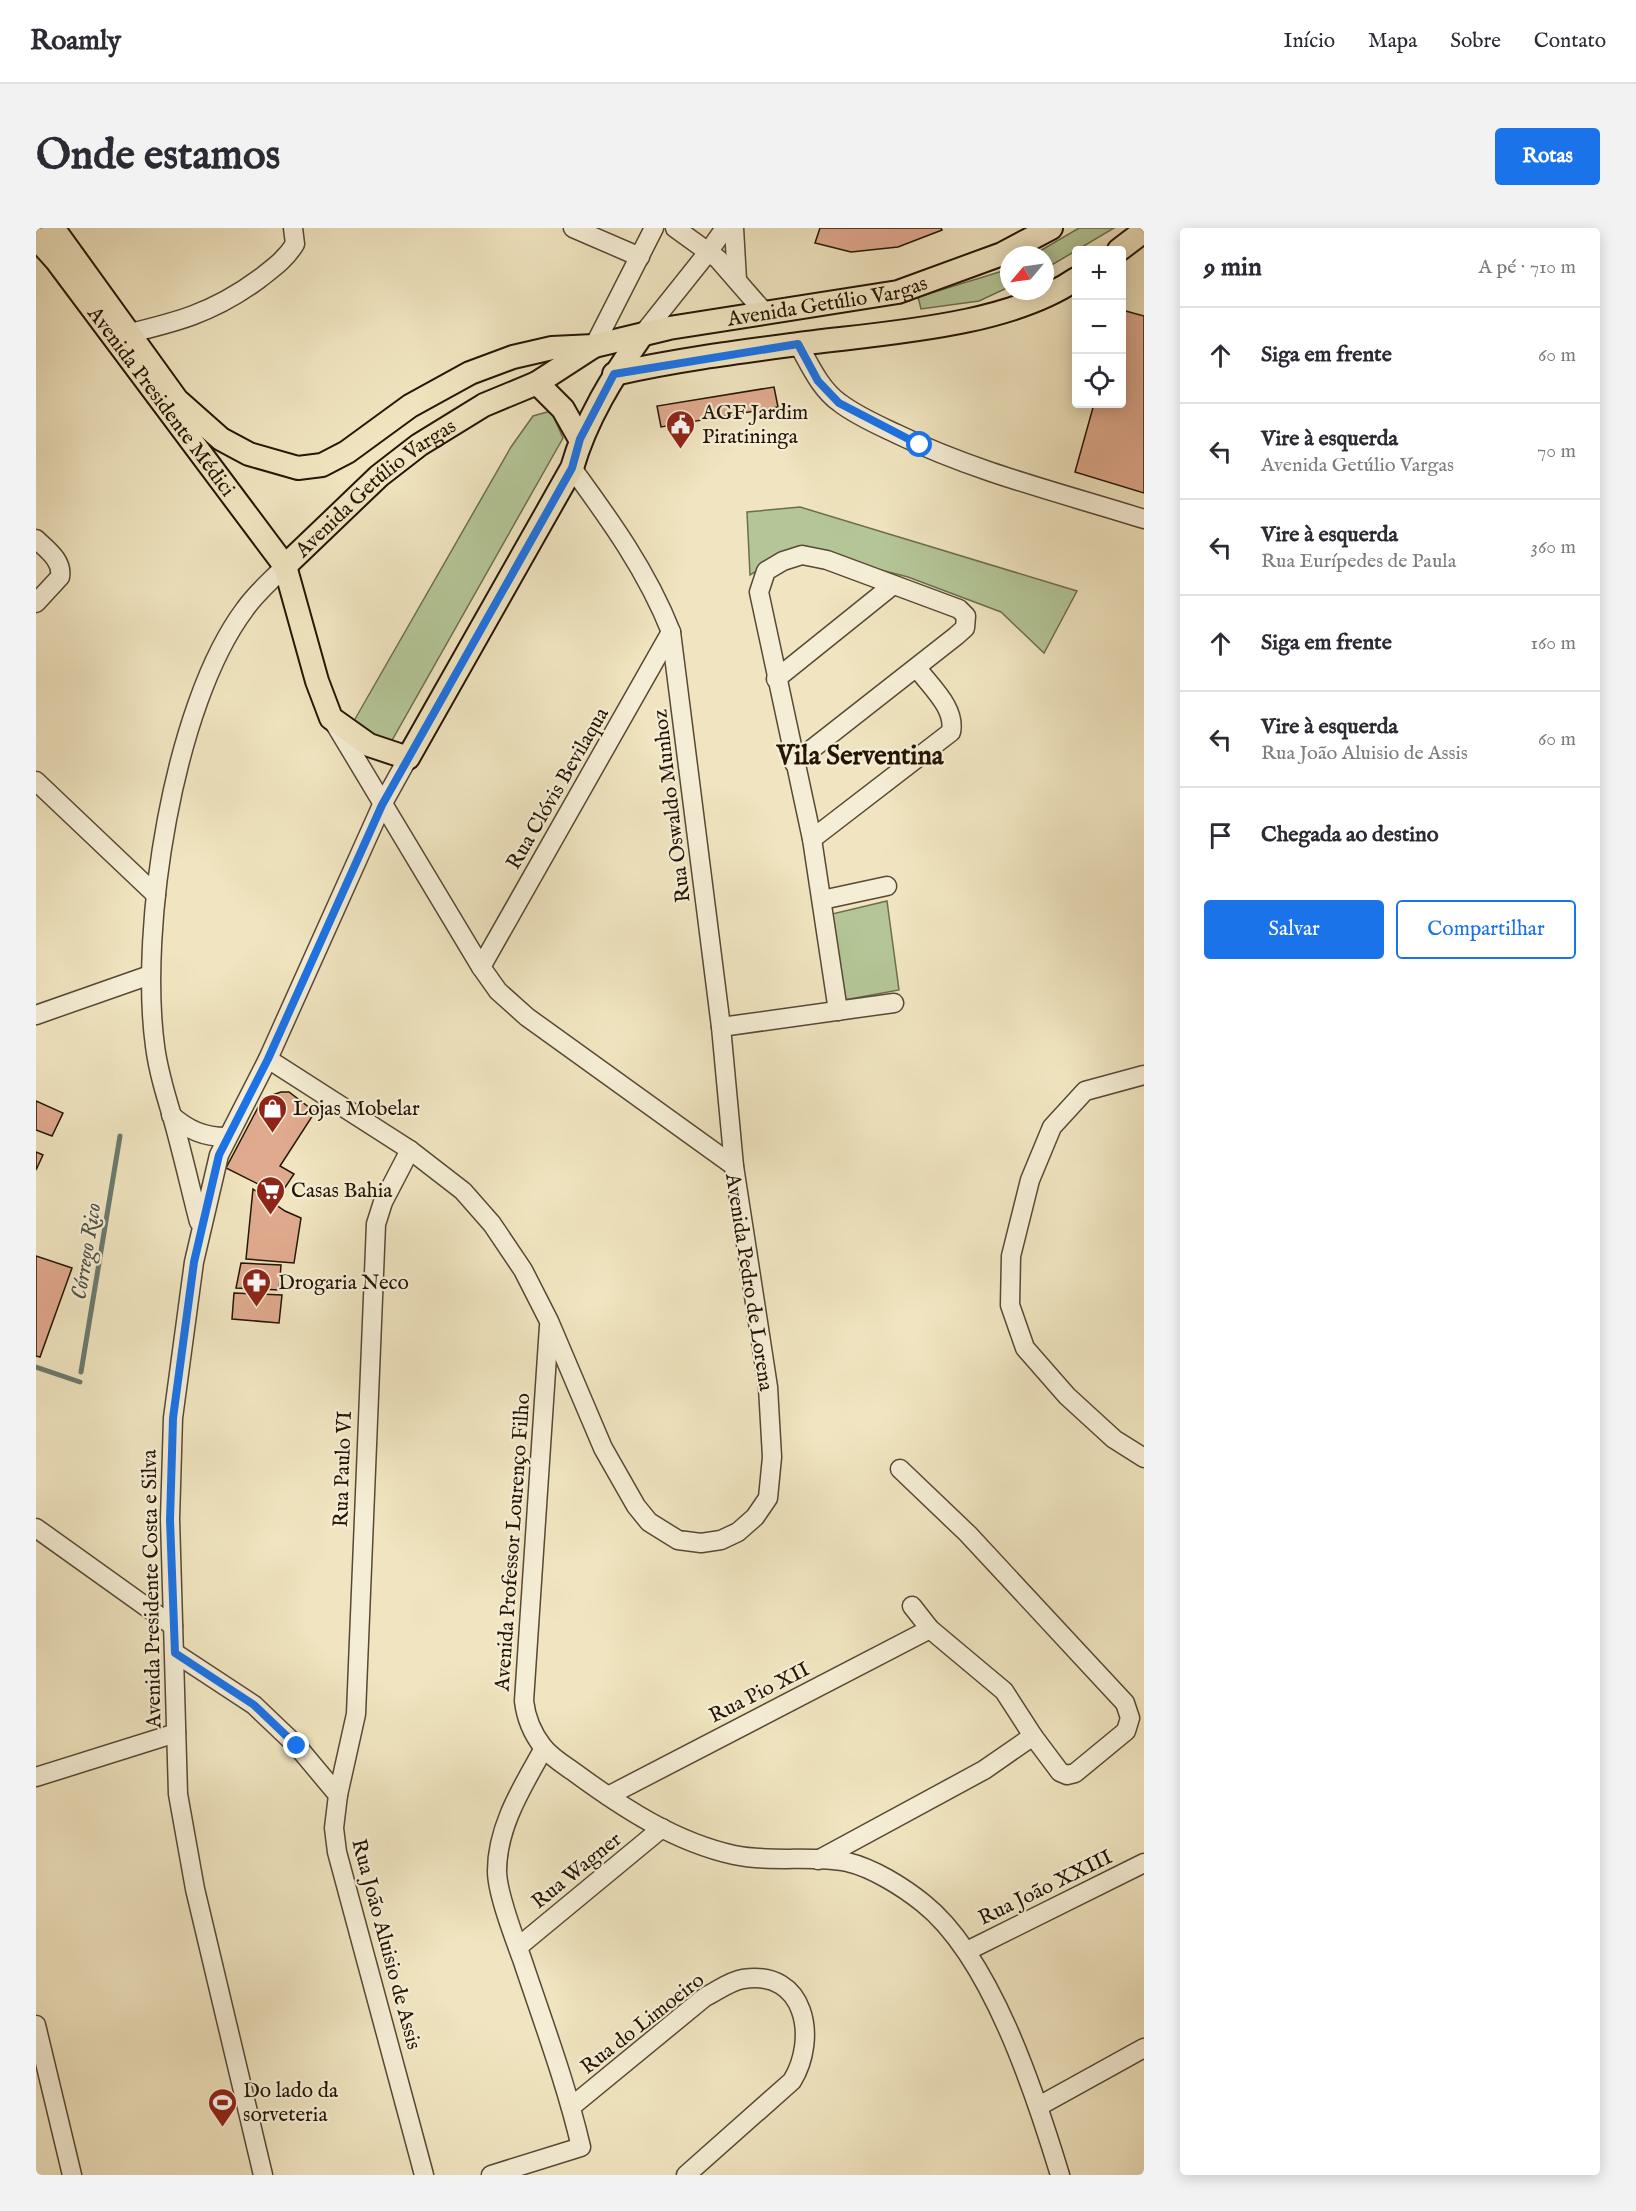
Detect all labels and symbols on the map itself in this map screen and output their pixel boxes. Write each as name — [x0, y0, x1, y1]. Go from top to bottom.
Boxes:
north arrow — [1000, 246, 1054, 300]
street label: Avenida Getúlio Vargas — [724, 270, 931, 334]
street label: Avenida Presidente Médici — [80, 301, 240, 502]
place label: AGF Jardim Piratininga — [701, 400, 808, 451]
public building icon: AGF Jardim Piratininga — [665, 408, 697, 450]
street label: Avenida Getúlio Vargas — [289, 413, 462, 565]
route start — [906, 431, 932, 457]
street label: Rua Clóvis Bevilaqua — [501, 702, 616, 875]
street label: Rua Oswaldo Munhoz — [647, 707, 698, 904]
district label: Vila Serventina — [775, 740, 945, 774]
shop icon: Lojas Mobelar — [256, 1092, 288, 1134]
place label: Lojas Mobelar — [293, 1096, 420, 1123]
street label: Avenida Pedro de Lorena — [718, 1171, 779, 1394]
supermarket icon: Casas Bahia — [254, 1174, 286, 1216]
place label: Casas Bahia — [291, 1178, 393, 1205]
water label: Córrego Rico — [66, 1201, 108, 1302]
pharmacy icon: Drogaria Neco — [241, 1266, 273, 1308]
place label: Drogaria Neco — [278, 1270, 409, 1297]
street label: Avenida Professor Lourenço Filho — [490, 1392, 537, 1693]
street label: Rua Paulo VI — [328, 1410, 359, 1528]
street label: Avenida Presidente Costa e Silva — [137, 1448, 168, 1730]
street label: Rua Pio XII — [705, 1657, 814, 1730]
route end — [283, 1732, 309, 1758]
street label: Rua Wagner — [526, 1826, 628, 1916]
street label: Rua João Aluisio de Assis — [344, 1836, 427, 2053]
street label: Rua João XXIII — [974, 1844, 1117, 1932]
street label: Rua do Limoeiro — [576, 1967, 710, 2081]
place label: Do lado da sorveteria — [243, 2078, 339, 2129]
sports icon: Do lado da sorveteria — [206, 2086, 238, 2128]

